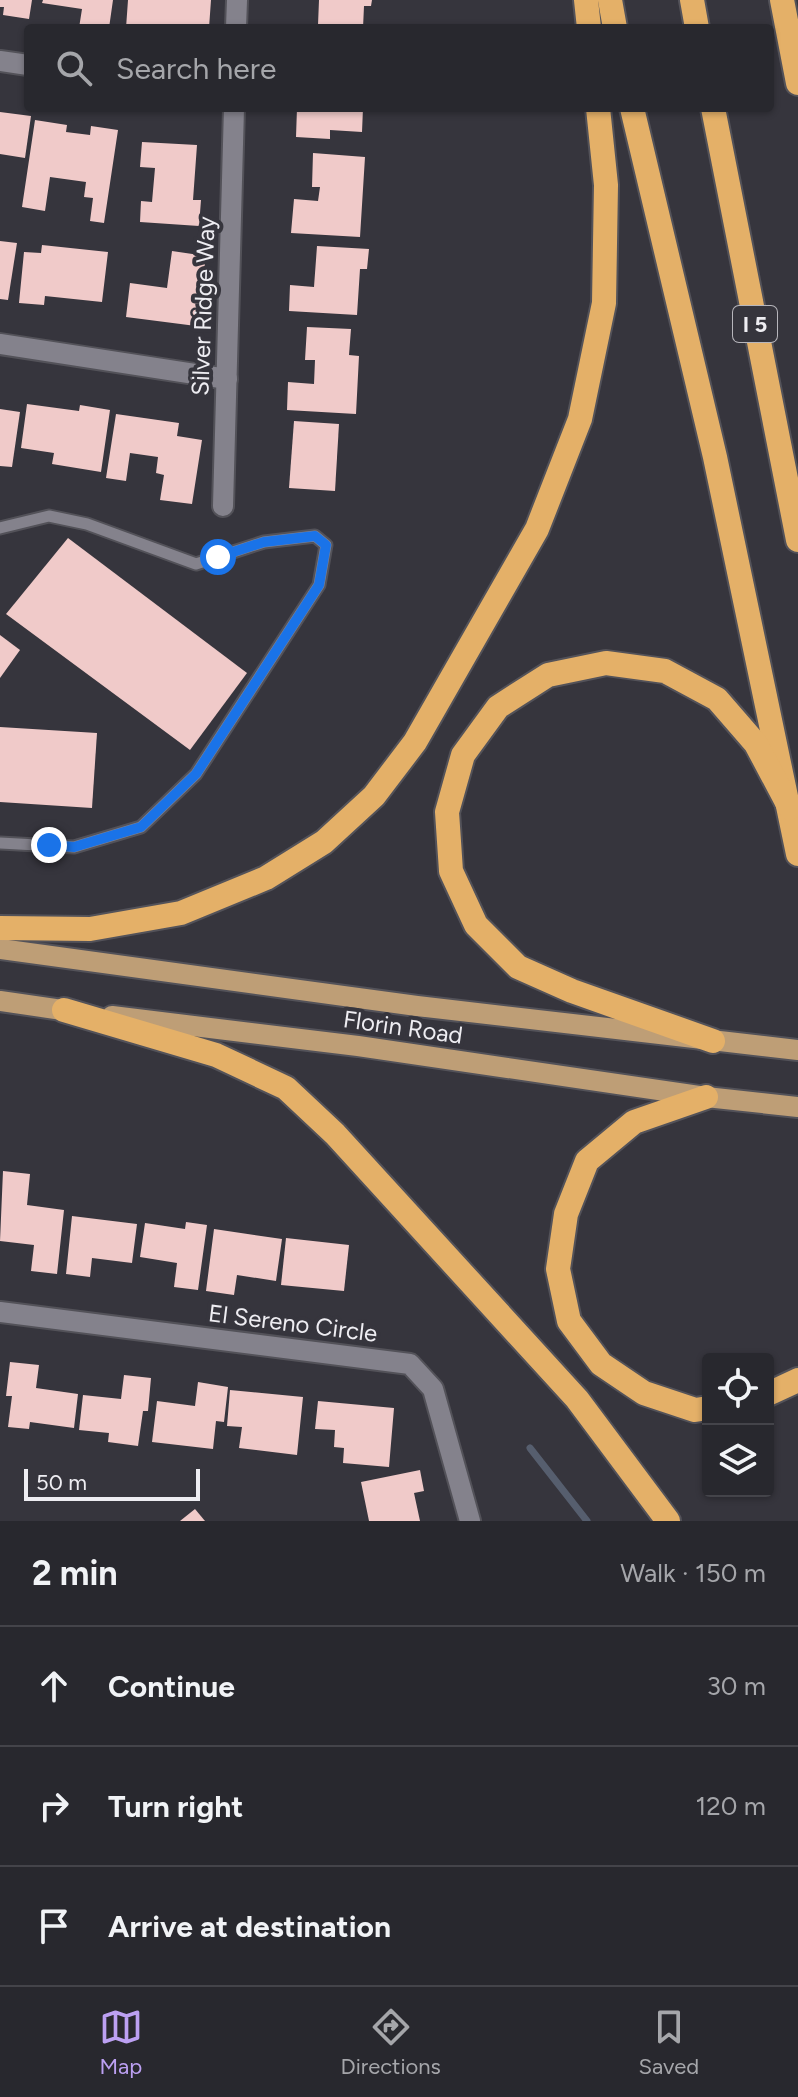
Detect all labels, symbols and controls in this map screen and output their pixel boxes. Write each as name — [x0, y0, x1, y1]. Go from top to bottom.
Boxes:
search box — [24, 24, 774, 112]
icon: search — [52, 46, 96, 90]
text: Search here — [116, 50, 276, 87]
street label: Silver Ridge Way — [185, 215, 221, 396]
road number: I 5 — [733, 306, 777, 342]
route start — [200, 539, 236, 575]
route end — [31, 827, 67, 863]
street label: Florin Road — [341, 1004, 465, 1050]
street label: El Sereno Circle — [207, 1298, 379, 1348]
map controls — [702, 1353, 774, 1497]
button: locate — [702, 1353, 774, 1425]
button: layers — [702, 1425, 774, 1497]
scale bar — [24, 1465, 200, 1501]
text: 50 m — [36, 1469, 87, 1496]
text: 2 min — [32, 1553, 118, 1594]
text: Walk · 150 m — [620, 1557, 766, 1589]
icon: ahead — [32, 1664, 76, 1708]
text: Continue — [108, 1668, 235, 1705]
text: 30 m — [707, 1670, 766, 1702]
icon: right — [32, 1784, 76, 1828]
text: Turn right — [108, 1788, 243, 1825]
text: 120 m — [696, 1790, 766, 1822]
icon: arrive — [32, 1904, 76, 1948]
text: Arrive at destination — [108, 1908, 391, 1945]
tab: Map — [99, 2005, 143, 2080]
tab: Directions — [341, 2005, 441, 2080]
tab: Saved — [638, 2005, 699, 2080]

